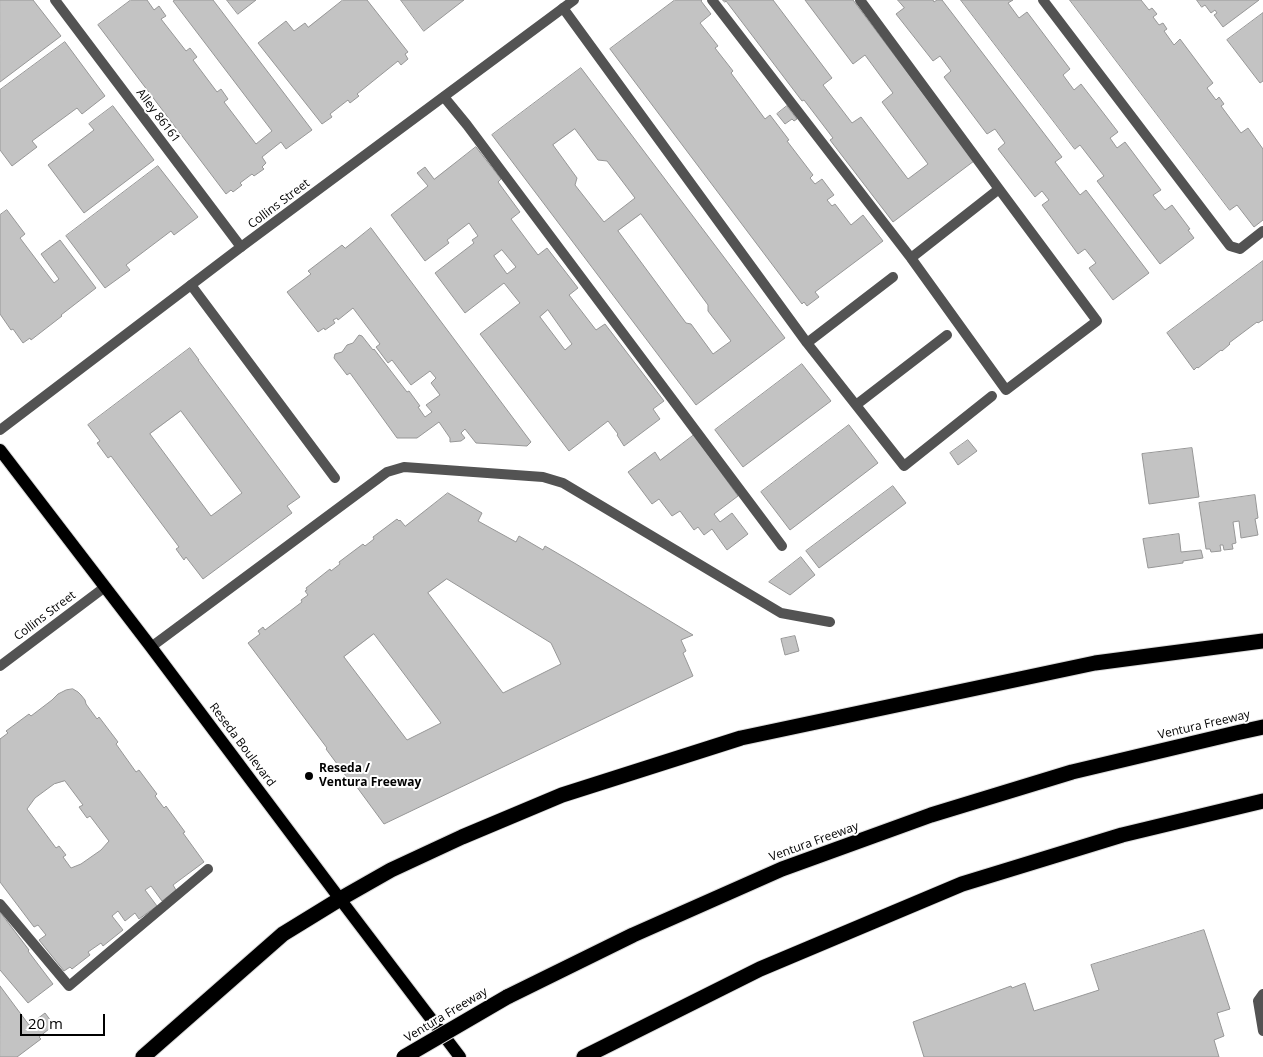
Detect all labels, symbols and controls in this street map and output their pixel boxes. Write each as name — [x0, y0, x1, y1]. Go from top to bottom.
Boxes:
street label: Alley 86161 — [133, 86, 183, 146]
street label: Collins Street — [245, 176, 313, 232]
street label: Collins Street — [11, 588, 79, 644]
street label: Reseda Boulevard — [206, 700, 278, 790]
street label: Ventura Freeway — [1157, 707, 1251, 743]
place label: Reseda / Ventura Freeway — [319, 762, 421, 790]
marker: Reseda / Ventura Freeway — [303, 770, 315, 782]
street label: Ventura Freeway — [767, 819, 861, 865]
street label: Ventura Freeway — [402, 985, 490, 1045]
scale bar — [22, 1004, 108, 1036]
text: 20 m — [28, 1013, 63, 1033]

